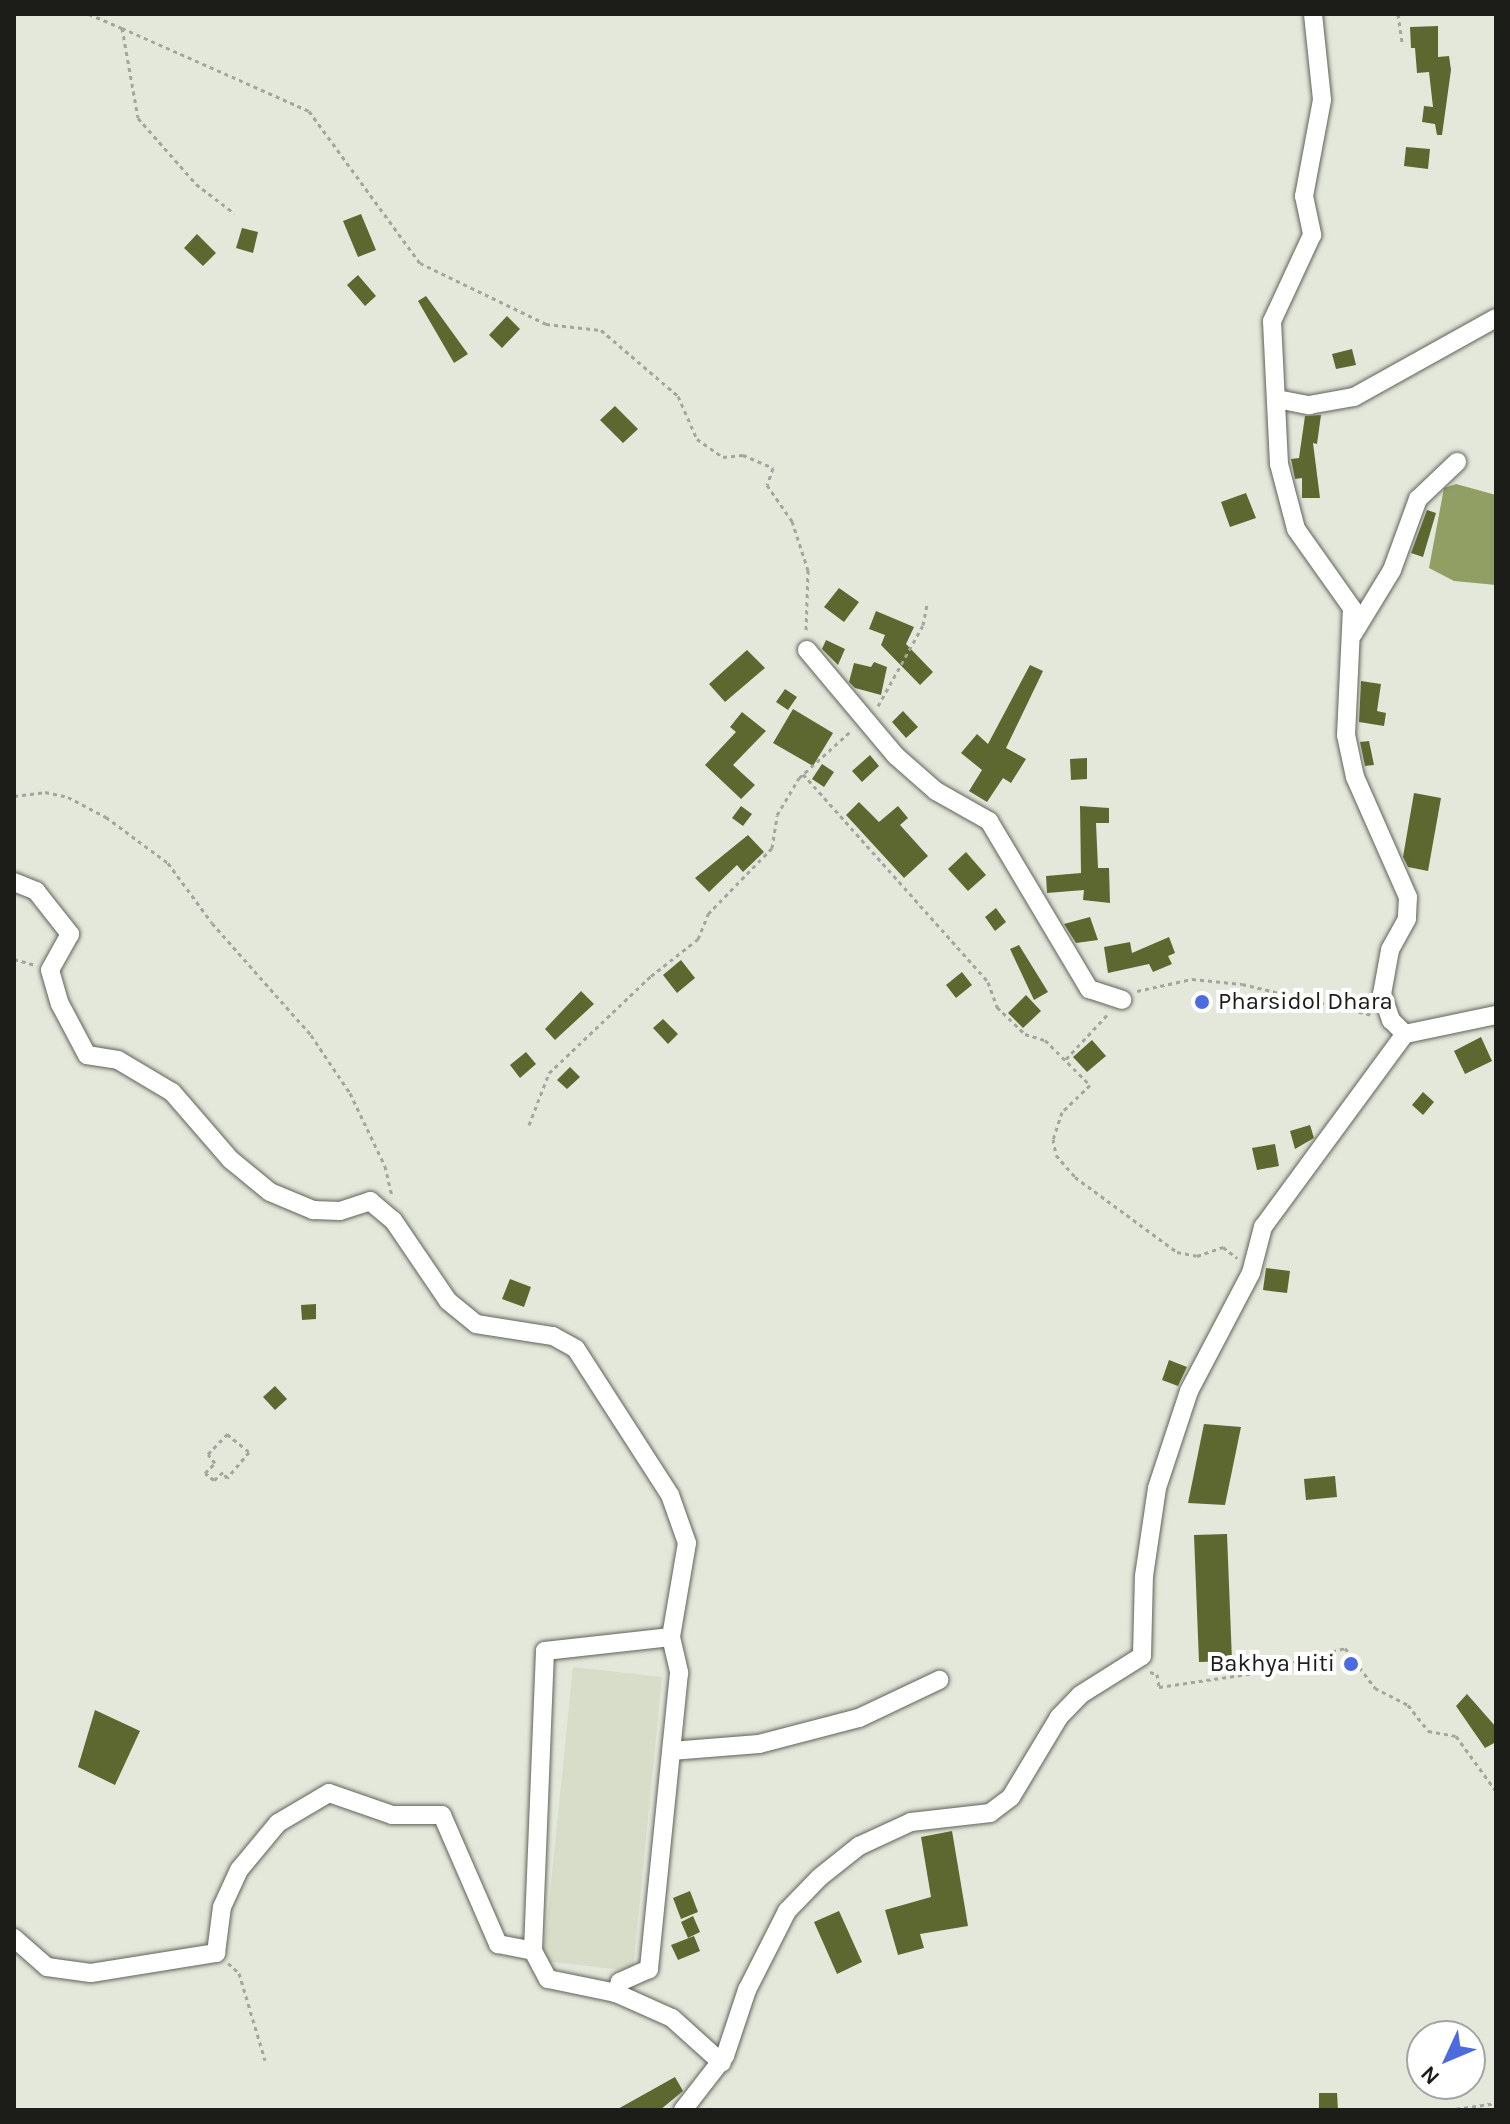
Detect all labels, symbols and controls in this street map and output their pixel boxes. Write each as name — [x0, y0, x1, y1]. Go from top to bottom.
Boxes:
place label: Pharsidol Dhara — [1218, 988, 1393, 1016]
marker: Pharsidol Dhara — [1193, 993, 1211, 1011]
place label: Bakhya Hiti — [1209, 1650, 1335, 1678]
marker: Bakhya Hiti — [1342, 1655, 1360, 1673]
north arrow — [1406, 2020, 1486, 2100]
text: N — [1415, 2061, 1445, 2090]

